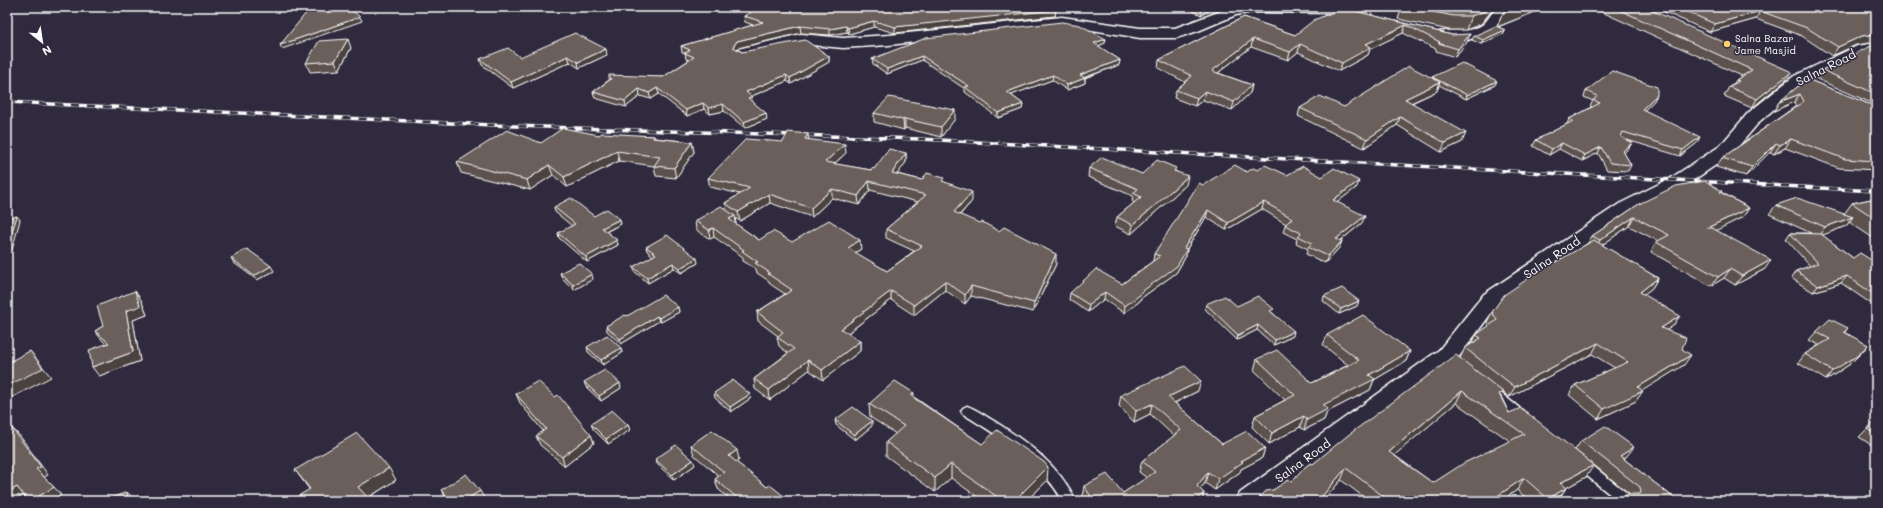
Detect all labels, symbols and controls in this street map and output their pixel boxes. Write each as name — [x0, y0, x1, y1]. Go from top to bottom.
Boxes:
north arrow — [22, 22, 62, 62]
place label: Salna Bazar Jame Masjid — [1735, 31, 1796, 57]
marker: Salna Bazar Jame Masjid — [1722, 39, 1732, 49]
text: N — [40, 43, 55, 60]
street label: Salna Road — [1793, 45, 1859, 89]
street label: Salna Road — [1520, 232, 1583, 282]
street label: Salna Road — [1271, 434, 1334, 486]

